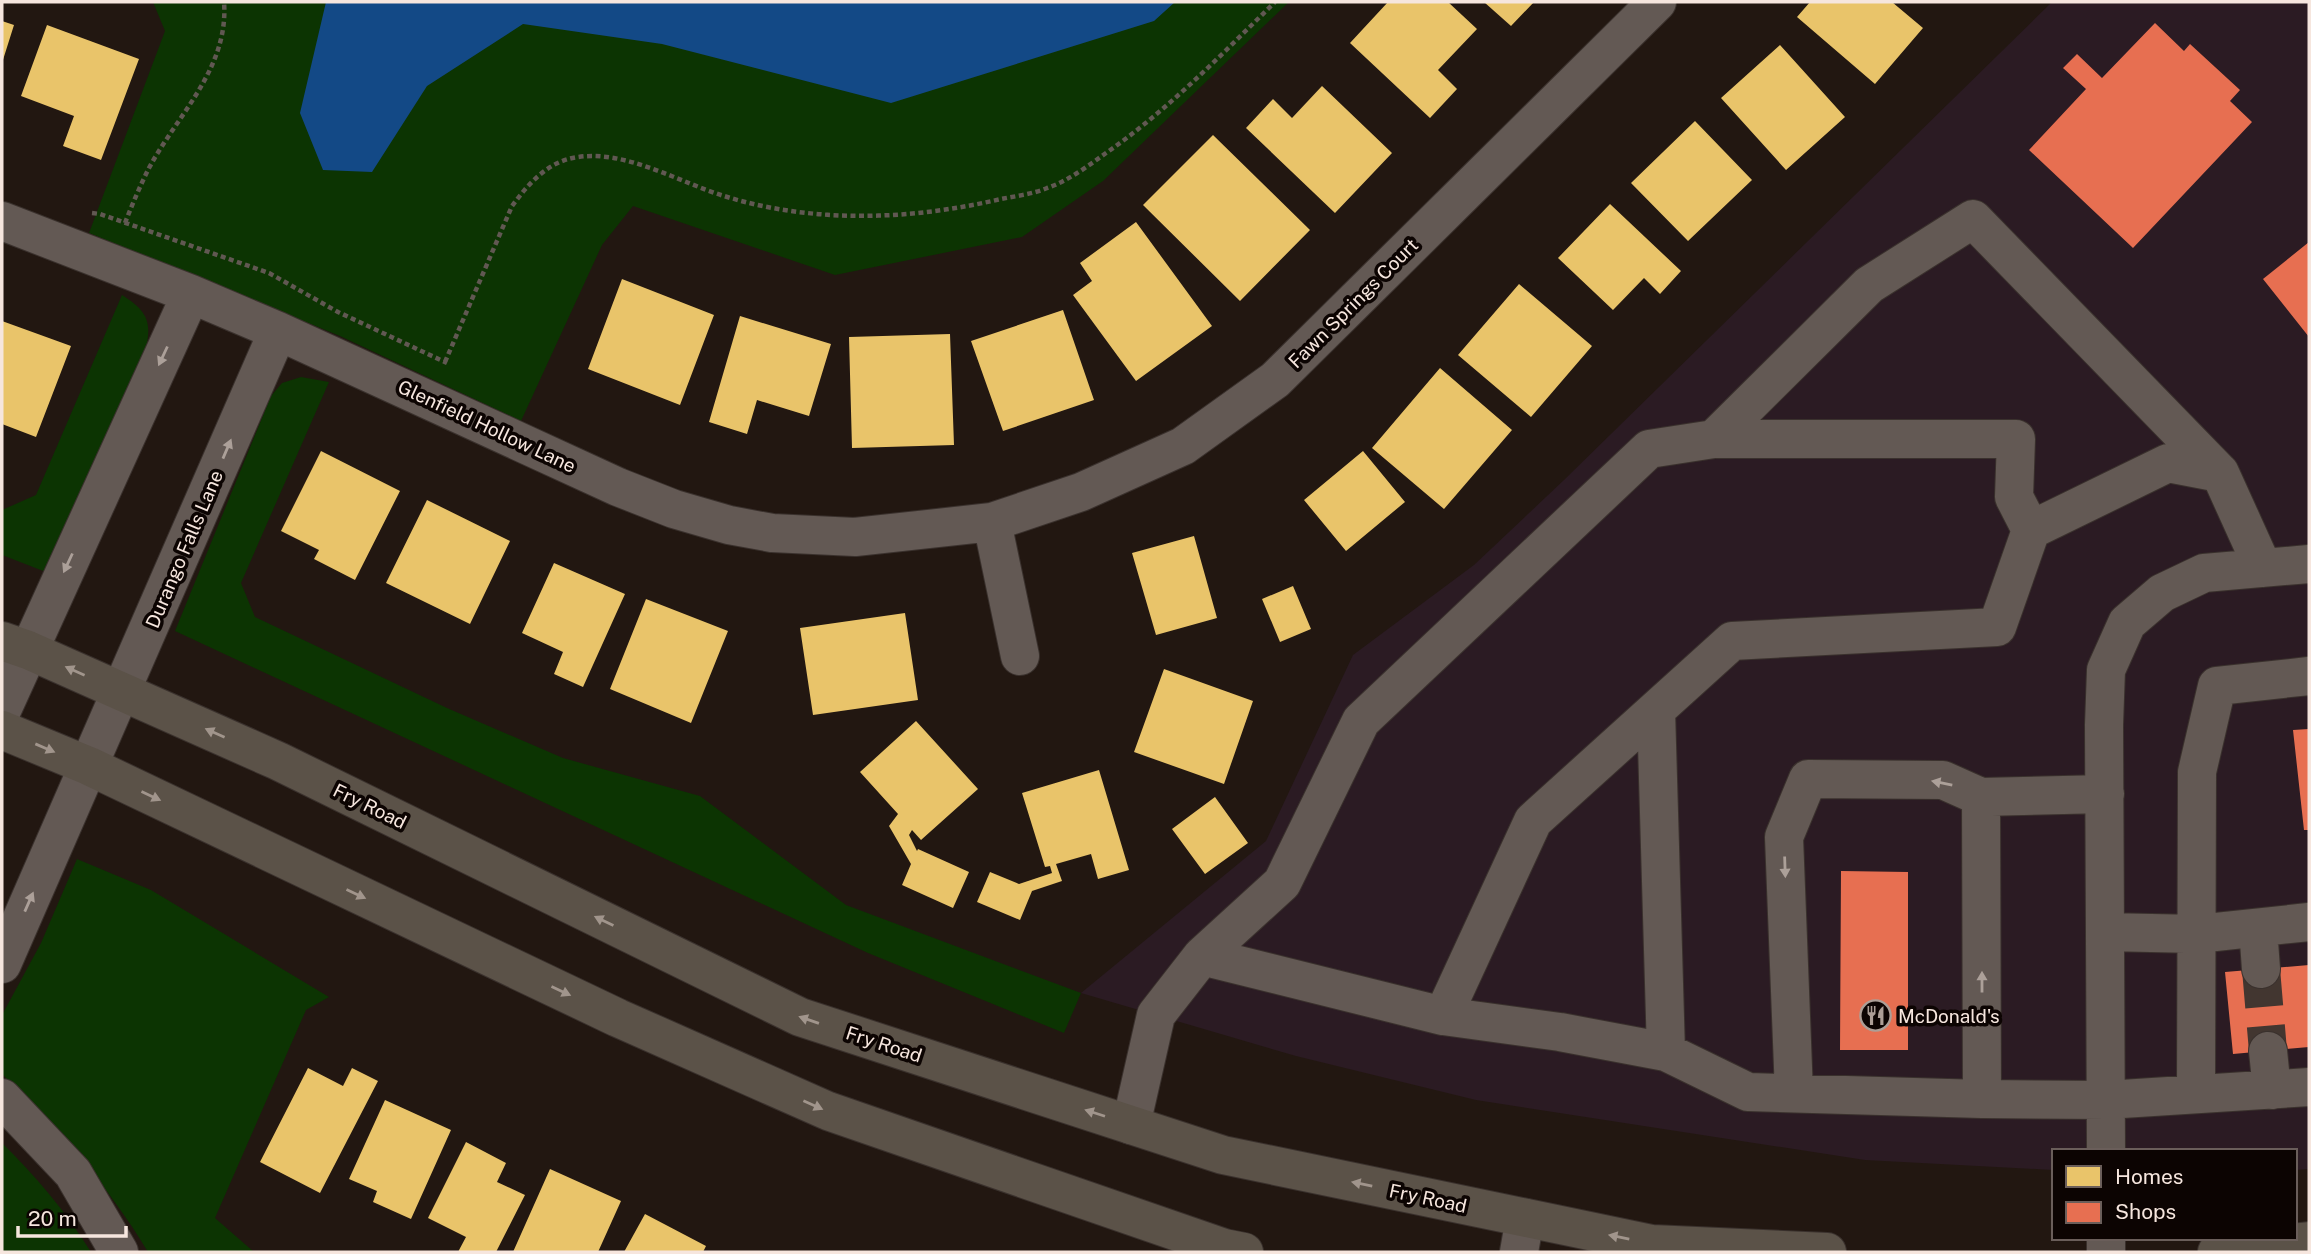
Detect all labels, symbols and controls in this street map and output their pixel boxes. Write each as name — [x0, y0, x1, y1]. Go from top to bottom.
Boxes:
street label: Fawn Springs Court — [1284, 234, 1422, 372]
one-way arrow — [157, 346, 169, 366]
street label: Glenfield Hollow Lane — [395, 375, 579, 477]
one-way arrow — [221, 439, 233, 459]
street label: Durango Falls Lane — [141, 467, 227, 631]
one-way arrow — [62, 553, 74, 573]
one-way arrow — [65, 665, 85, 677]
one-way arrow — [205, 727, 226, 738]
one-way arrow — [35, 743, 56, 754]
one-way arrow — [1931, 777, 1953, 788]
street label: Fry Road — [330, 779, 410, 833]
one-way arrow — [141, 790, 161, 802]
one-way arrow — [1780, 857, 1791, 879]
one-way arrow — [346, 888, 366, 899]
one-way arrow — [24, 891, 35, 912]
one-way arrow — [594, 915, 614, 926]
one-way arrow — [1976, 971, 1988, 993]
one-way arrow — [551, 986, 571, 997]
restaurant icon: McDonald's — [1858, 999, 1892, 1033]
place label: McDonald's — [1898, 1005, 2000, 1027]
one-way arrow — [799, 1014, 820, 1025]
street label: Fry Road — [843, 1021, 925, 1067]
one-way arrow — [803, 1100, 824, 1111]
one-way arrow — [1084, 1108, 1105, 1118]
legend — [2052, 1149, 2297, 1240]
text: Homes — [2115, 1164, 2183, 1189]
one-way arrow — [1351, 1179, 1373, 1190]
street label: Fry Road — [1387, 1179, 1469, 1217]
scale bar — [18, 1194, 126, 1238]
text: Shops — [2115, 1199, 2176, 1224]
text: 20 m — [28, 1206, 77, 1231]
one-way arrow — [1608, 1232, 1630, 1243]

